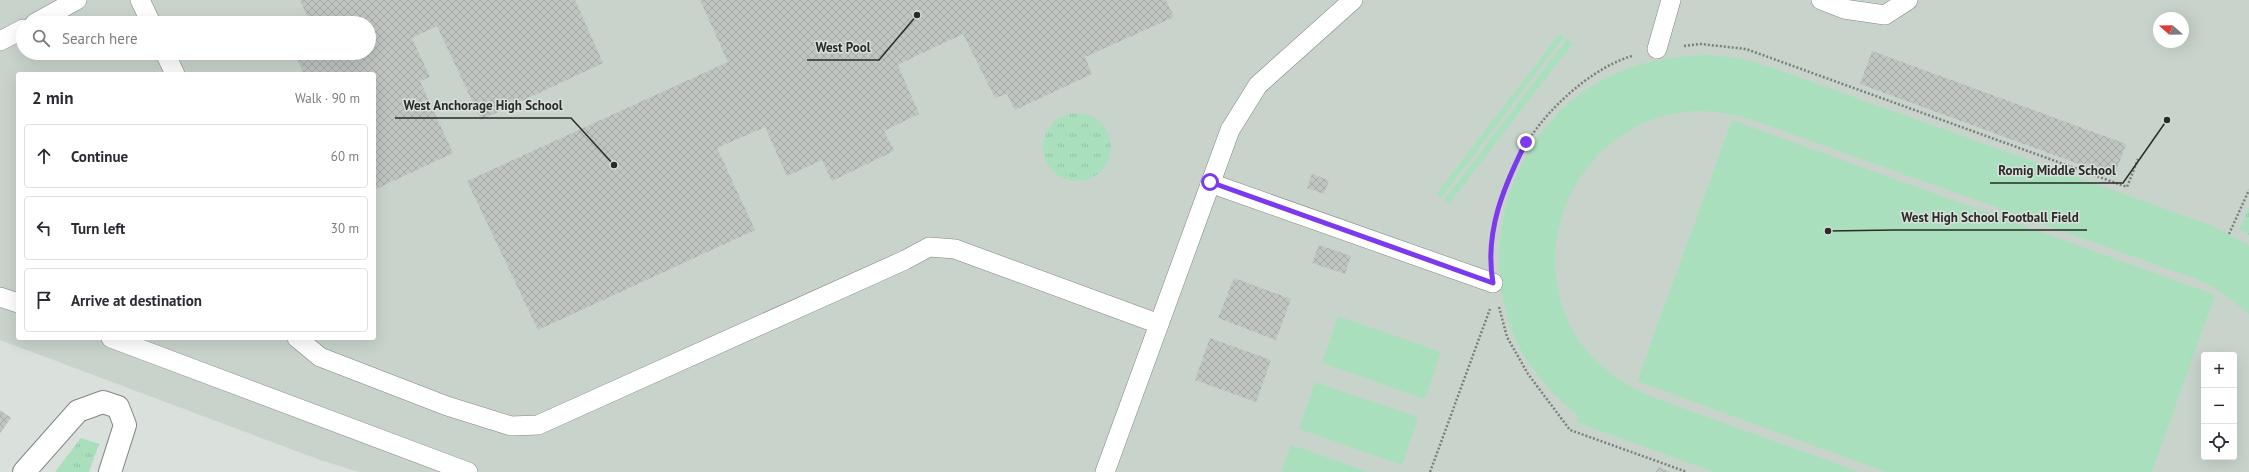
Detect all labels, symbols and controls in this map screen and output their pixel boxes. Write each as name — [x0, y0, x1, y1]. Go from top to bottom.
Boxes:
north arrow — [2153, 12, 2189, 48]
search box — [16, 16, 376, 60]
icon: search — [30, 27, 52, 49]
text: Search here — [62, 29, 138, 48]
callout: West Pool — [807, 35, 879, 60]
text: West Pool — [815, 39, 871, 56]
text: 2 min — [32, 87, 73, 109]
text: Walk · 90 m — [295, 90, 360, 107]
callout: West Anchorage High School — [395, 93, 571, 118]
text: West Anchorage High School — [403, 97, 563, 114]
route end — [1517, 133, 1535, 151]
icon: ahead — [33, 145, 55, 167]
text: Continue — [71, 147, 128, 166]
text: 60 m — [331, 148, 359, 165]
callout: Romig Middle School — [1990, 158, 2123, 183]
text: Romig Middle School — [1998, 162, 2116, 179]
route start — [1201, 173, 1219, 191]
callout: West High School Football Field — [1894, 205, 2087, 230]
text: West High School Football Field — [1901, 209, 2079, 226]
icon: left — [33, 217, 55, 239]
text: Turn left — [71, 219, 125, 238]
text: 30 m — [331, 220, 359, 237]
icon: arrive — [33, 289, 55, 311]
text: Arrive at destination — [71, 291, 202, 310]
map controls — [2201, 352, 2237, 460]
button: + — [2201, 352, 2237, 388]
button: − — [2201, 388, 2237, 424]
button: locate — [2201, 424, 2237, 460]

